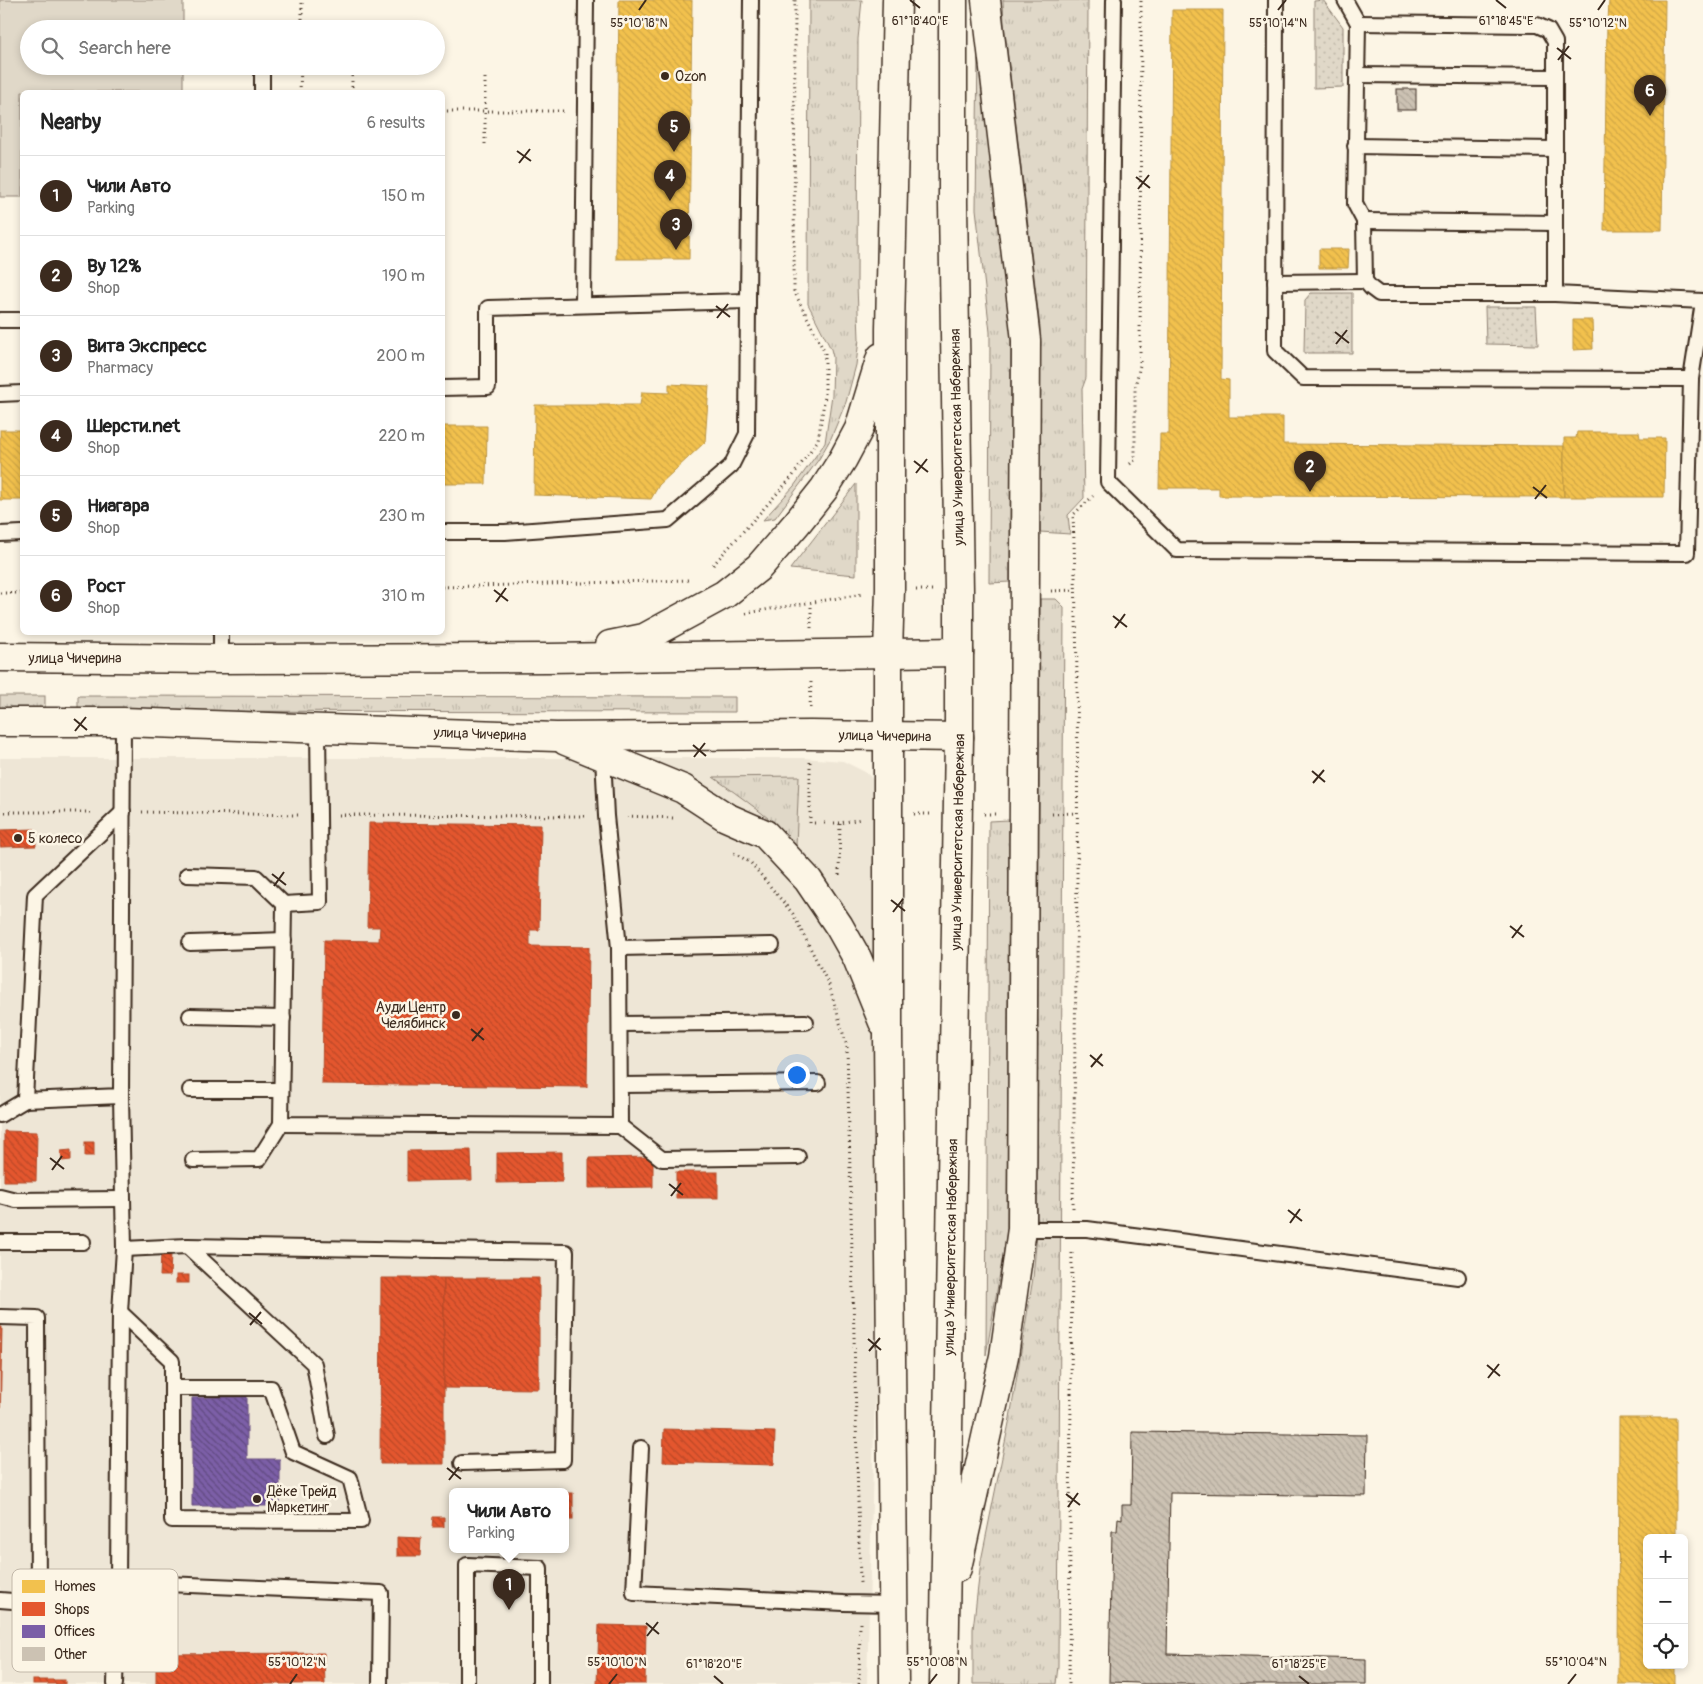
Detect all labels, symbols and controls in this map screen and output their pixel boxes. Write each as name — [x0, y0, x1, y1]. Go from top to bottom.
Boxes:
text: 61°18'40"E — [892, 14, 948, 29]
text: 61°18'45"E — [1479, 14, 1533, 29]
text: 55°10'18"N — [610, 16, 668, 31]
text: 55°10'14"N — [1249, 16, 1307, 31]
text: 55°10'12"N — [1569, 16, 1627, 31]
search box — [20, 20, 445, 75]
icon: search — [38, 34, 66, 62]
text: Search here — [78, 36, 171, 60]
place label: Ozon — [675, 68, 707, 85]
marker: Ozon — [659, 70, 671, 82]
pin: 6 — [1634, 75, 1666, 116]
text: Nearby — [40, 109, 101, 136]
pin: 5 — [658, 111, 690, 152]
text: 6 results — [367, 113, 425, 133]
pin: 4 — [654, 160, 686, 201]
text: Чили Авто — [87, 174, 171, 198]
text: 1 — [53, 186, 59, 206]
text: 150 m — [381, 186, 425, 206]
text: Parking — [87, 198, 135, 218]
pin: 3 — [660, 209, 692, 250]
text: Ву 12% — [87, 254, 142, 278]
text: 2 — [52, 266, 60, 286]
text: 190 m — [382, 266, 425, 286]
text: Shop — [87, 278, 120, 298]
street label: улица Университетская Набережная — [947, 328, 967, 547]
text: Вита Экспресс — [87, 334, 207, 358]
text: 3 — [52, 346, 60, 366]
text: 200 m — [377, 346, 425, 366]
text: Pharmacy — [87, 358, 153, 378]
text: Шерсти.net — [87, 414, 180, 438]
text: 4 — [51, 426, 61, 446]
text: 220 m — [379, 426, 425, 446]
text: Shop — [87, 438, 120, 458]
pin: 2 — [1294, 451, 1326, 492]
text: Ниагара — [87, 494, 149, 518]
text: 5 — [52, 506, 60, 526]
text: 230 m — [379, 506, 425, 526]
text: Shop — [87, 518, 120, 538]
text: Рост — [87, 574, 125, 598]
text: 6 — [51, 586, 61, 606]
text: 310 m — [381, 586, 425, 606]
text: Shop — [87, 598, 120, 618]
street label: улица Чичерина — [28, 650, 121, 667]
street label: улица Чичерина — [432, 724, 527, 744]
street label: улица Чичерина — [837, 727, 932, 745]
street label: улица Университетская Набережная — [948, 733, 968, 952]
place label: 5 колесо — [28, 830, 83, 847]
marker: 5 колесо — [12, 832, 24, 844]
place label: Ауди Центр Челябинск — [376, 999, 446, 1032]
marker: Ауди Центр Челябинск — [450, 1009, 462, 1021]
your location — [784, 1062, 810, 1088]
street label: улица Университетская Набережная — [941, 1138, 961, 1357]
place label: Дёке Трейд Маркетинг — [266, 1483, 337, 1516]
popup — [449, 1488, 569, 1553]
marker: Дёке Трейд Маркетинг — [251, 1493, 263, 1505]
text: Чили Авто — [467, 1499, 551, 1523]
text: Parking — [467, 1523, 515, 1543]
map controls — [1643, 1534, 1688, 1669]
button: + — [1643, 1534, 1688, 1579]
legend — [12, 1569, 178, 1672]
pin: 1 — [493, 1569, 525, 1610]
text: Homes — [54, 1578, 96, 1595]
button: − — [1643, 1579, 1688, 1624]
text: Shops — [54, 1601, 90, 1618]
text: Offices — [54, 1623, 96, 1640]
button: locate — [1643, 1624, 1688, 1669]
text: Other — [54, 1646, 87, 1663]
text: 55°10'12"N — [268, 1655, 326, 1670]
text: 55°10'10"N — [587, 1655, 647, 1670]
text: 55°10'08"N — [907, 1655, 967, 1670]
text: 55°10'04"N — [1545, 1655, 1607, 1670]
text: 61°18'20"E — [686, 1657, 742, 1672]
text: 61°18'25"E — [1272, 1657, 1326, 1672]

